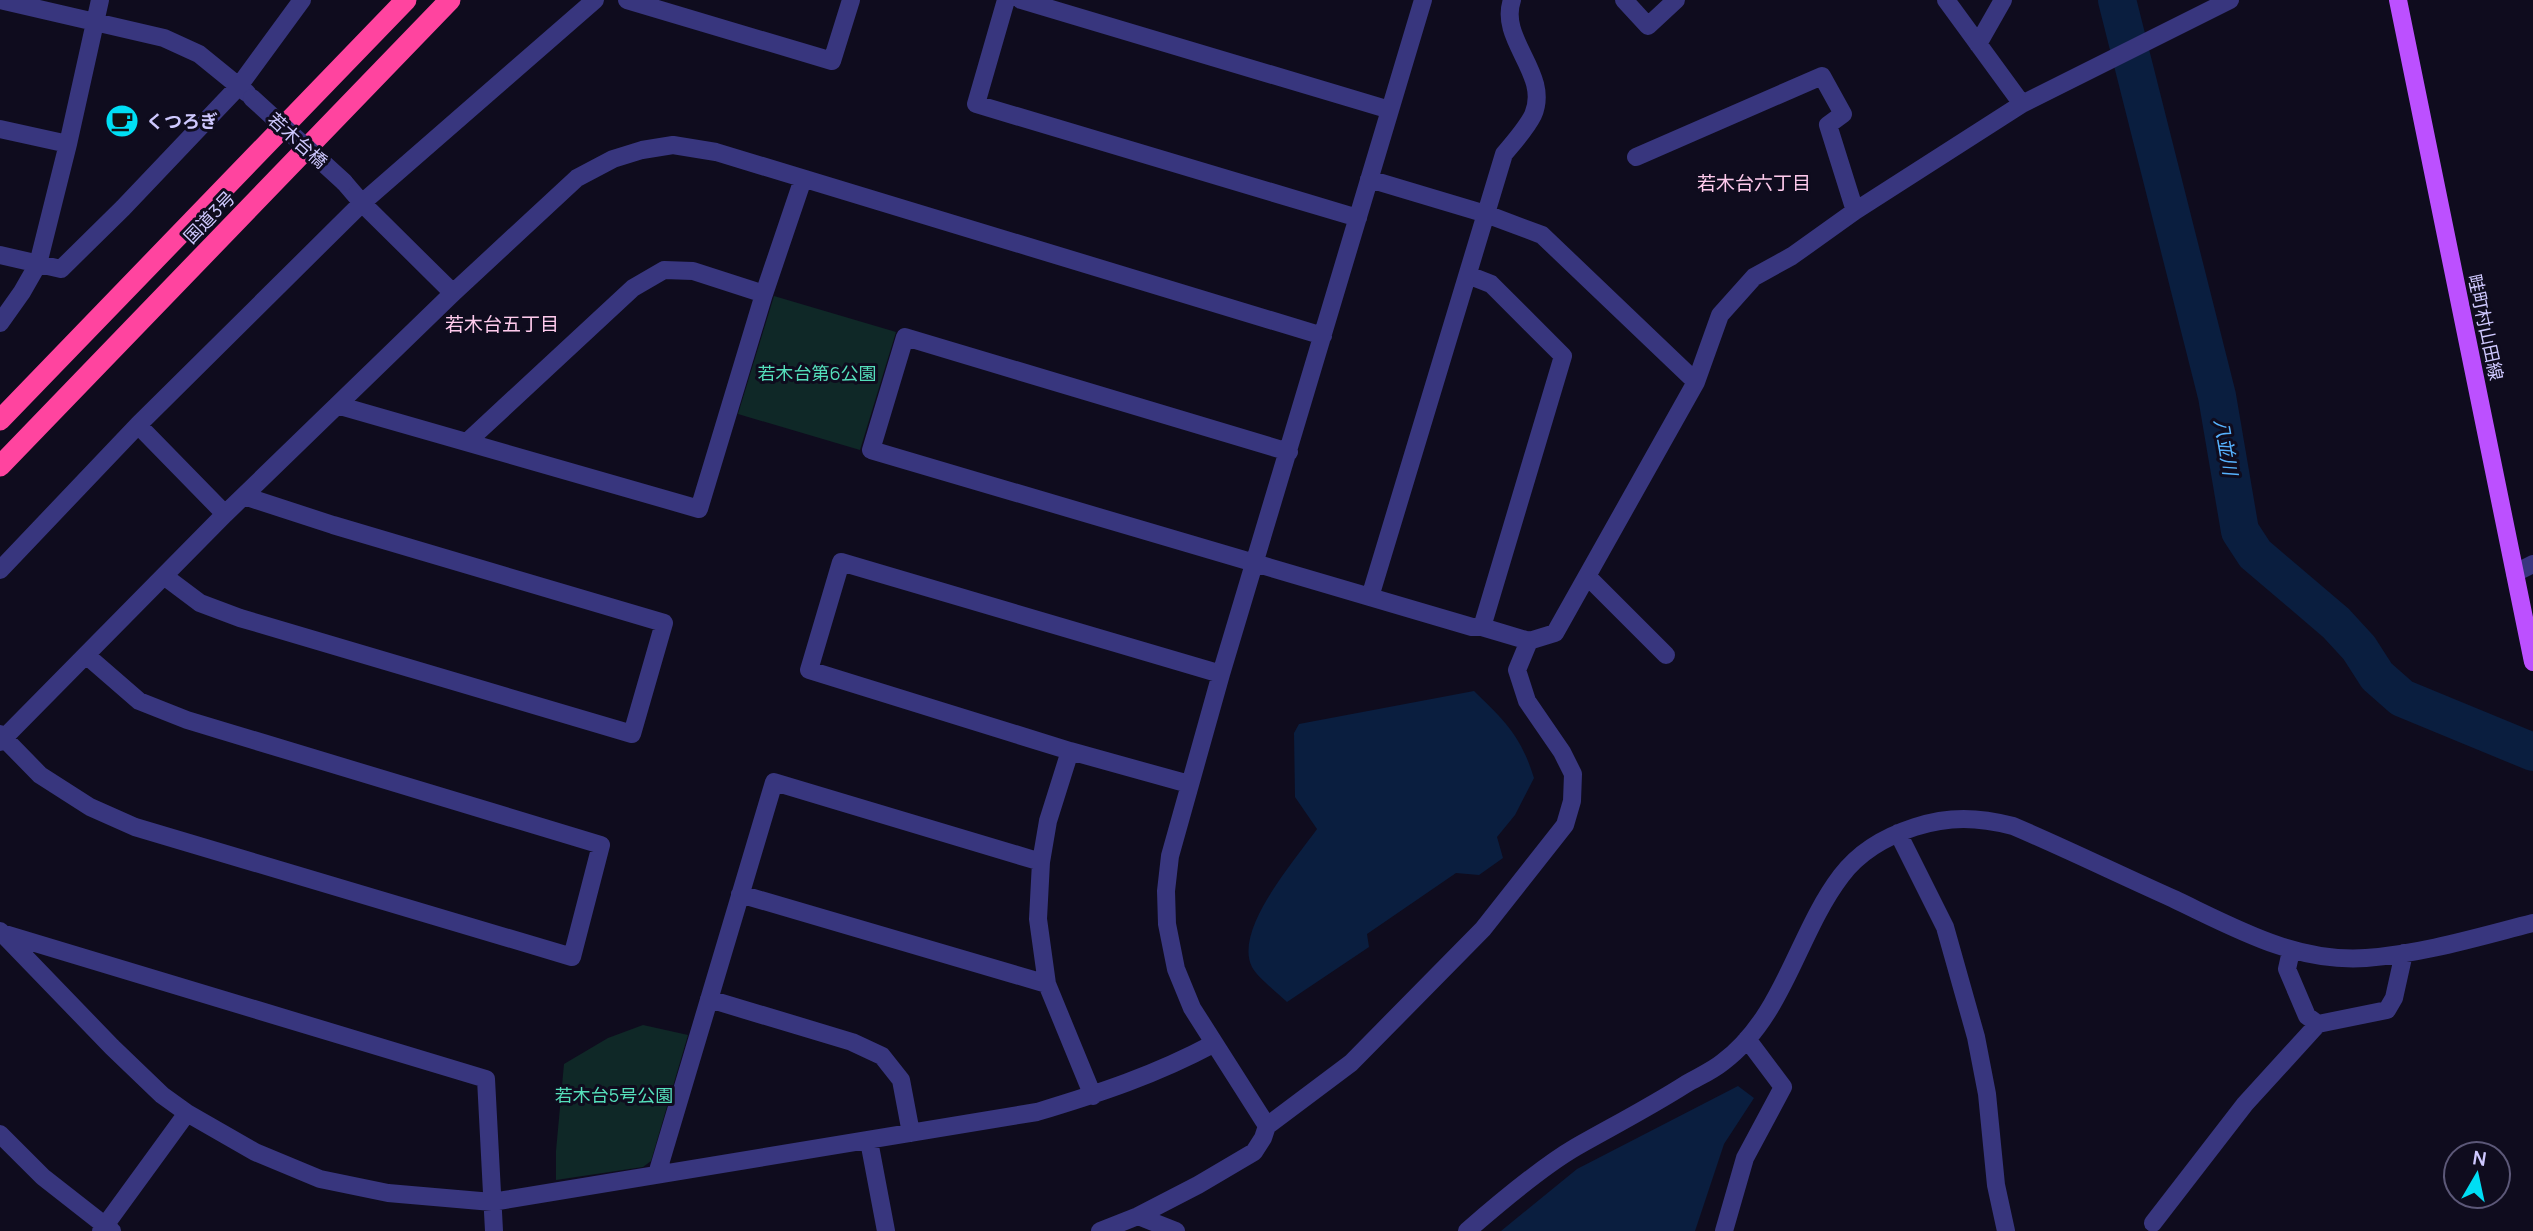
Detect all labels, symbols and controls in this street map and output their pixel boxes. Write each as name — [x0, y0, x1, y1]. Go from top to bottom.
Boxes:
cafe icon: くつろぎ — [103, 102, 141, 140]
street label: 若木台橋 — [263, 107, 333, 173]
place label: くつろぎ — [146, 109, 218, 133]
district label: 若木台六丁目 — [1697, 170, 1811, 196]
street label: 国道3号 — [178, 186, 240, 248]
street label: 畦町村山田線 — [2463, 272, 2509, 382]
district label: 若木台五丁目 — [445, 311, 559, 337]
park label: 若木台第6公園 — [757, 361, 877, 385]
water label: 八並川 — [2208, 417, 2244, 479]
park label: 若木台5号公園 — [555, 1083, 673, 1107]
north arrow — [2442, 1140, 2512, 1210]
text: N — [2471, 1144, 2488, 1172]

